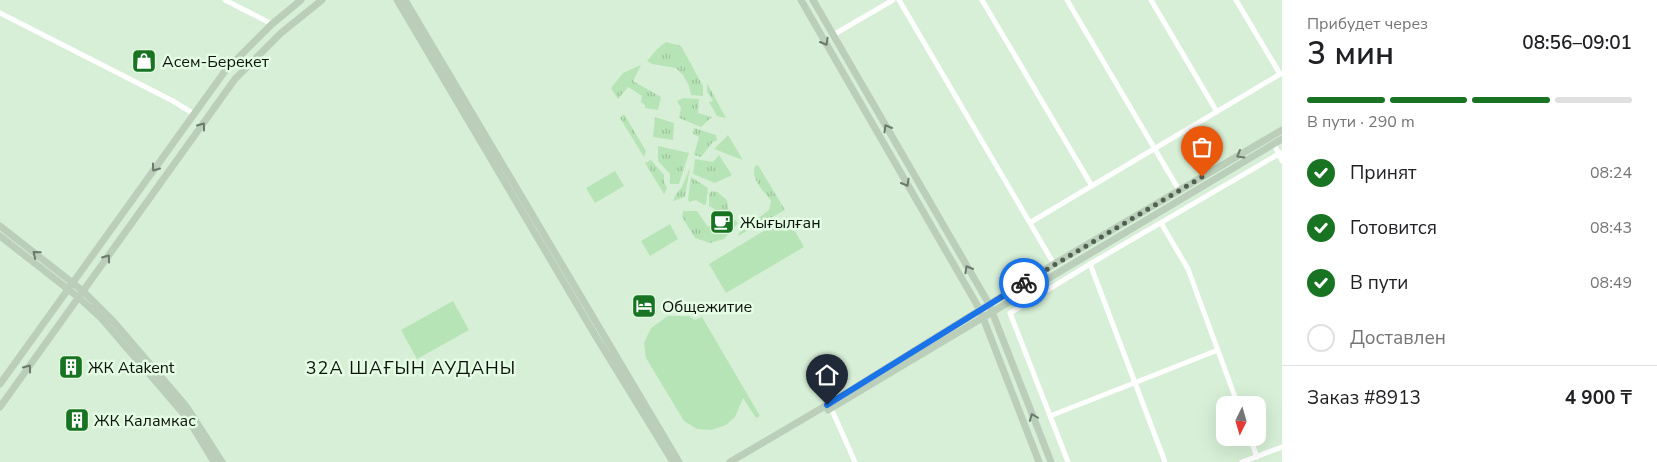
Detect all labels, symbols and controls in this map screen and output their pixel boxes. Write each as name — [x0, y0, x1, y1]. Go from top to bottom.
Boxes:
text: Прибудет через — [1307, 13, 1428, 35]
text: 08:56–09:01 — [1522, 30, 1632, 56]
text: 3 мин — [1307, 32, 1394, 75]
one-way arrow — [818, 37, 828, 46]
shop icon: Асем-Берекет — [131, 48, 157, 74]
place label: Асем-Берекет — [162, 51, 270, 73]
text: В пути · 290 m — [1307, 111, 1415, 133]
one-way arrow — [196, 122, 205, 132]
one-way arrow — [883, 125, 893, 134]
pin — [1181, 126, 1223, 177]
icon: bag — [1188, 133, 1216, 161]
one-way arrow — [1236, 148, 1245, 158]
icon: check — [1307, 159, 1335, 187]
text: Принят — [1350, 160, 1417, 186]
one-way arrow — [153, 162, 161, 171]
text: 08:24 — [1590, 162, 1632, 184]
one-way arrow — [900, 177, 910, 186]
cafe icon: Жығылған — [709, 209, 735, 235]
place label: Жығылған — [740, 212, 821, 234]
icon: check — [1307, 214, 1335, 242]
text: Готовится — [1350, 215, 1437, 241]
text: 08:43 — [1590, 217, 1632, 239]
one-way arrow — [33, 251, 42, 260]
one-way arrow — [101, 254, 110, 264]
courier — [999, 258, 1049, 308]
one-way arrow — [965, 265, 975, 274]
icon: bike — [1010, 269, 1038, 297]
icon: check — [1307, 269, 1335, 297]
text: В пути — [1350, 270, 1408, 296]
text: 08:49 — [1590, 272, 1632, 294]
hotel icon: Общежитие — [631, 293, 657, 319]
place label: Общежитие — [662, 296, 752, 318]
text: Доставлен — [1350, 325, 1446, 351]
building icon: ЖК Atakent — [58, 354, 84, 380]
pin — [806, 354, 848, 405]
district label: 32А ШАҒЫН АУДАНЫ — [306, 356, 516, 380]
place label: ЖК Atakent — [88, 357, 175, 379]
icon: home — [813, 361, 841, 389]
one-way arrow — [23, 365, 31, 374]
text: Заказ #8913 — [1307, 385, 1421, 411]
text: 4 900 ₸ — [1565, 385, 1632, 411]
north arrow — [1216, 396, 1266, 446]
map controls — [1216, 396, 1266, 446]
building icon: ЖК Каламкас — [64, 407, 90, 433]
place label: ЖК Каламкас — [94, 410, 196, 432]
one-way arrow — [1029, 413, 1039, 421]

